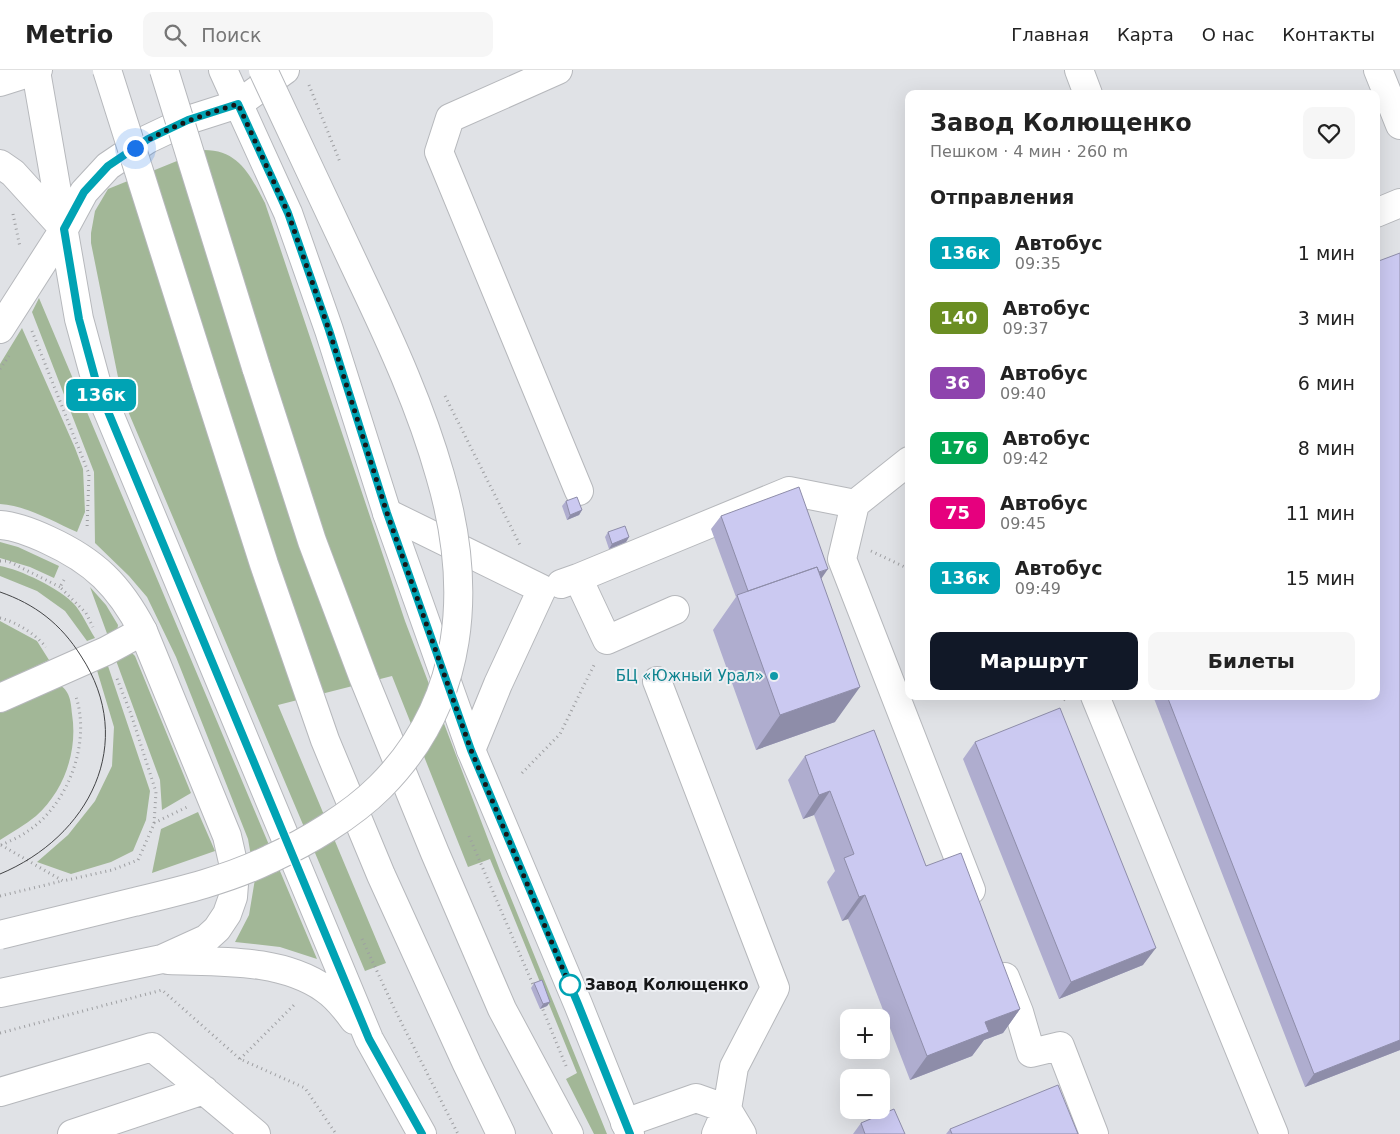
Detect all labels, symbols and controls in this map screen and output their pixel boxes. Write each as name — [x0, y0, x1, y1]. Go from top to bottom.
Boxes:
search box — [143, 12, 493, 57]
text: Metrio — [25, 21, 113, 49]
icon: search — [161, 21, 189, 49]
text: Поиск — [201, 24, 261, 46]
text: Главная — [1011, 24, 1089, 45]
text: Карта — [1117, 24, 1174, 45]
text: О нас — [1202, 24, 1254, 45]
text: Контакты — [1282, 24, 1375, 45]
button: heart — [1303, 107, 1355, 159]
text: Завод Колющенко — [930, 109, 1192, 137]
your location — [123, 136, 148, 161]
text: Пешком · 4 мин · 260 m — [930, 142, 1128, 161]
text: Отправления — [930, 186, 1074, 208]
text: Автобус — [1015, 232, 1103, 254]
text: 136к — [940, 242, 990, 263]
text: 1 мин — [1298, 242, 1355, 264]
text: 09:35 — [1015, 254, 1061, 273]
text: Автобус — [1003, 297, 1090, 319]
text: 140 — [940, 307, 978, 328]
text: 3 мин — [1298, 307, 1355, 329]
text: 09:37 — [1003, 319, 1049, 338]
text: Автобус — [1000, 362, 1088, 384]
text: 36 — [945, 372, 970, 393]
text: 6 мин — [1298, 372, 1355, 394]
line badge: 136к — [66, 379, 136, 411]
text: 136к — [76, 384, 126, 405]
text: 09:40 — [1000, 384, 1046, 403]
text: Автобус — [1003, 427, 1090, 449]
text: 176 — [940, 437, 978, 458]
text: 8 мин — [1298, 437, 1355, 459]
text: 09:42 — [1003, 449, 1049, 468]
text: Автобус — [1000, 492, 1088, 514]
text: 75 — [945, 502, 970, 523]
text: 11 мин — [1286, 502, 1355, 524]
text: 09:45 — [1000, 514, 1046, 533]
text: Автобус — [1015, 557, 1103, 579]
text: 136к — [940, 567, 990, 588]
text: 15 мин — [1286, 567, 1355, 589]
text: 09:49 — [1015, 579, 1061, 598]
button: Маршрут — [930, 632, 1138, 690]
button: Билеты — [1148, 632, 1355, 690]
place label: БЦ «Южный Урал» — [616, 667, 764, 685]
marker: БЦ «Южный Урал» — [768, 670, 780, 682]
marker: Завод Колющенко — [559, 974, 581, 996]
place label: Завод Колющенко — [585, 976, 749, 994]
map controls — [840, 1009, 890, 1119]
button: + — [840, 1009, 890, 1059]
button: − — [840, 1069, 890, 1119]

